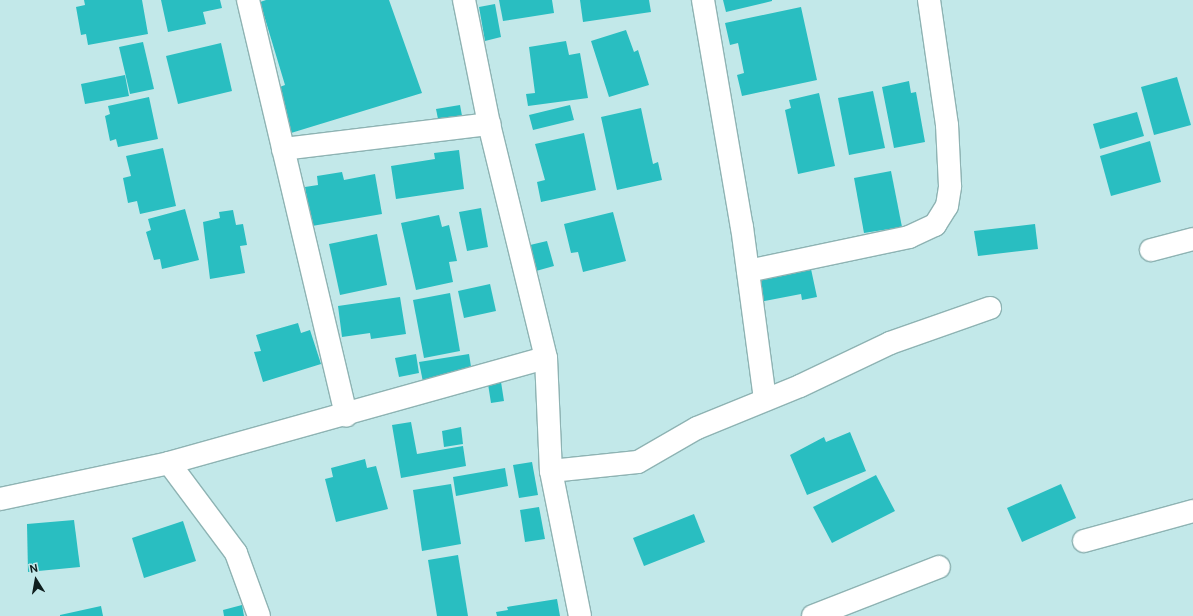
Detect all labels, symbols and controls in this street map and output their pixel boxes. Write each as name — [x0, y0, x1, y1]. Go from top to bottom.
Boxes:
north arrow — [16, 560, 56, 600]
text: N — [28, 561, 39, 576]

